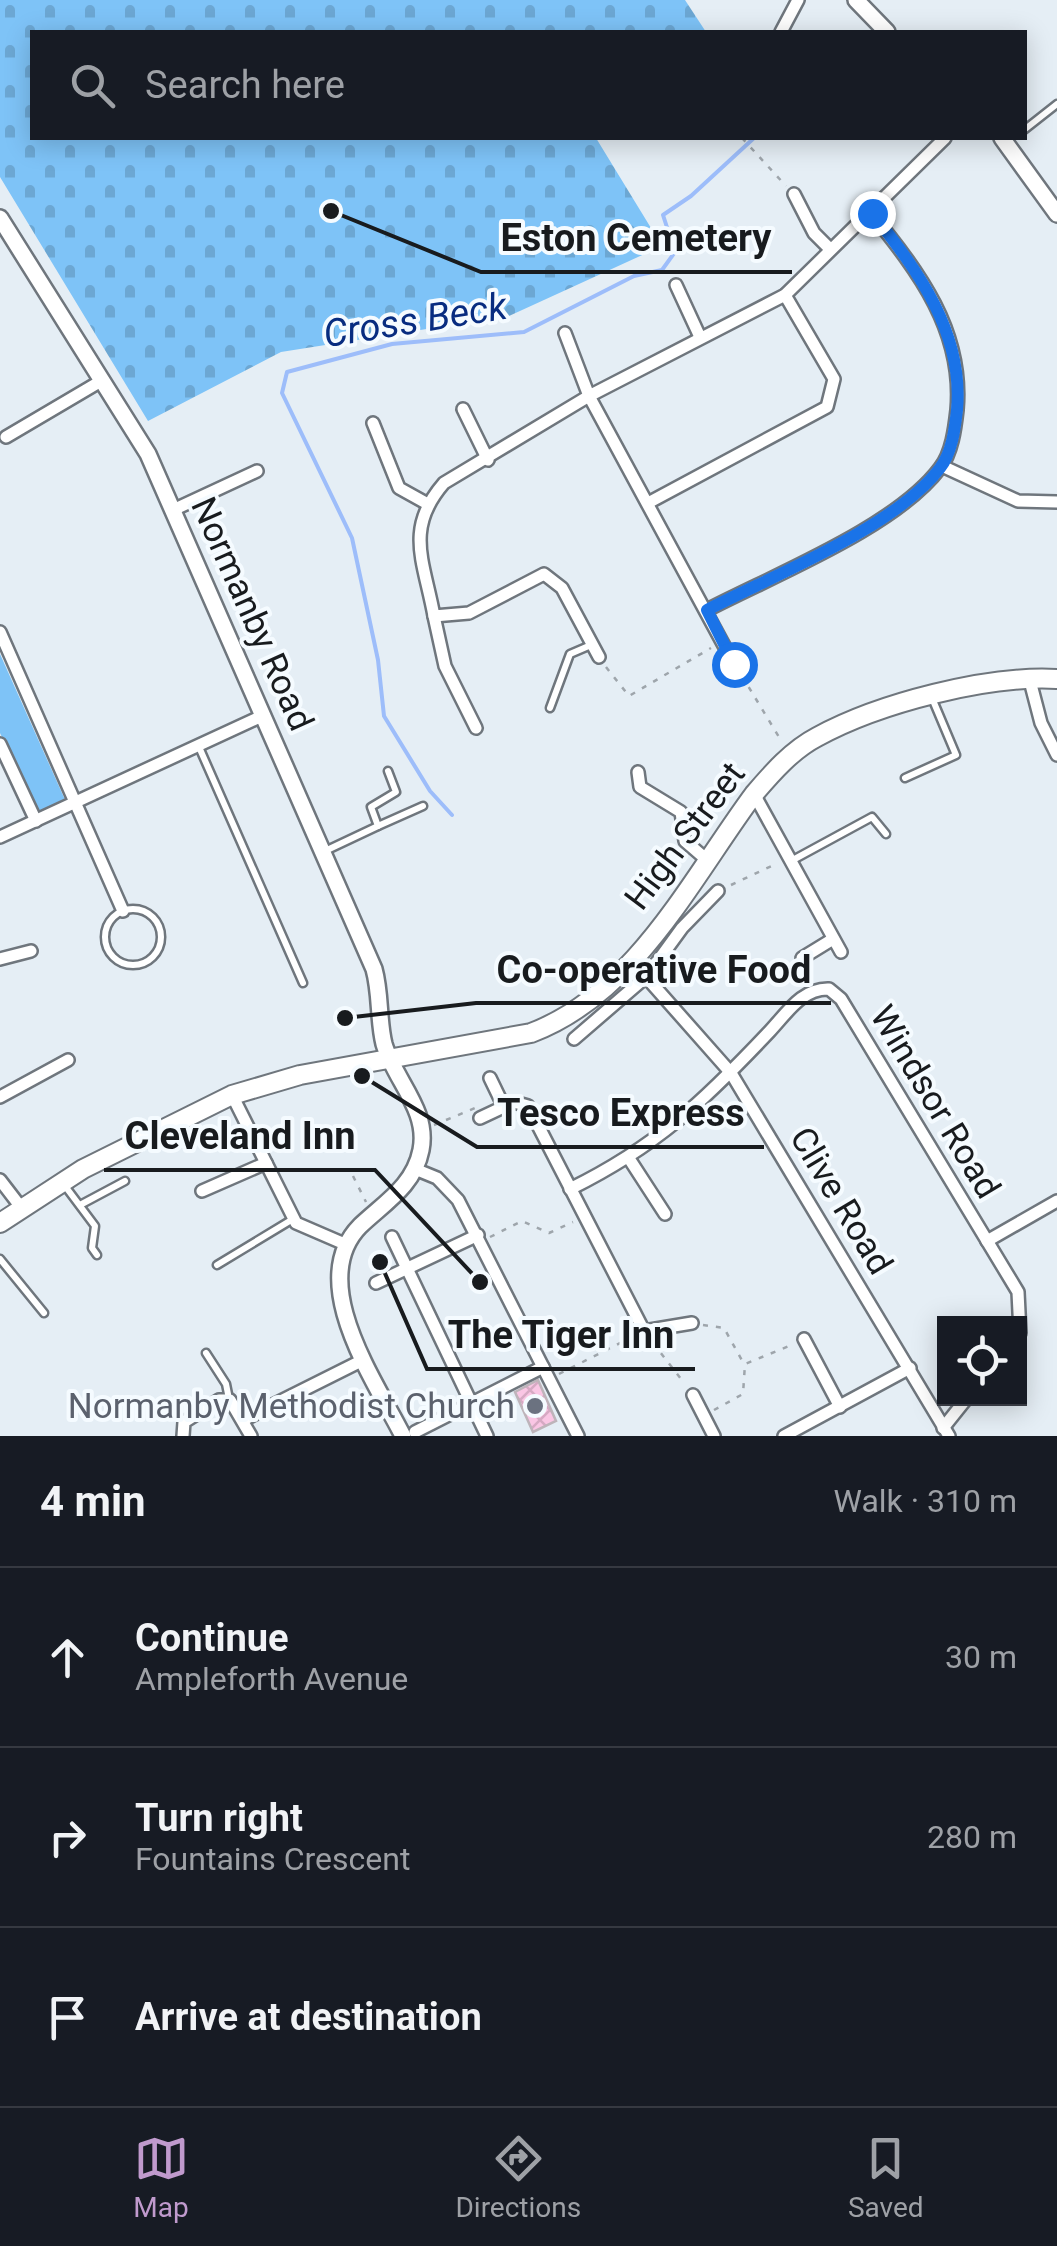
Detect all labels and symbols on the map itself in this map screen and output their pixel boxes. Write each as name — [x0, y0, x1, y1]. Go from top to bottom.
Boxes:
route end — [850, 191, 896, 237]
callout: Eston Cemetery — [481, 204, 792, 272]
text: Eston Cemetery — [500, 216, 772, 260]
water label: Cross Beck — [320, 284, 511, 356]
street label: Normanby Road — [182, 491, 322, 737]
route start — [712, 642, 758, 688]
street label: High Street — [616, 754, 754, 918]
callout: Co-operative Food — [476, 935, 831, 1003]
text: Co-operative Food — [497, 948, 811, 992]
street label: Windsor Road — [861, 998, 1009, 1206]
callout: Tesco Express — [477, 1079, 764, 1147]
text: Tesco Express — [497, 1091, 745, 1135]
callout: Cleveland Inn — [104, 1102, 375, 1170]
text: Cleveland Inn — [125, 1114, 355, 1158]
street label: Clive Road — [781, 1120, 901, 1282]
callout: The Tiger Inn — [427, 1301, 695, 1369]
text: The Tiger Inn — [448, 1313, 674, 1357]
place label: Normanby Methodist Church — [68, 1386, 515, 1427]
marker: Normanby Methodist Church — [524, 1395, 546, 1417]

